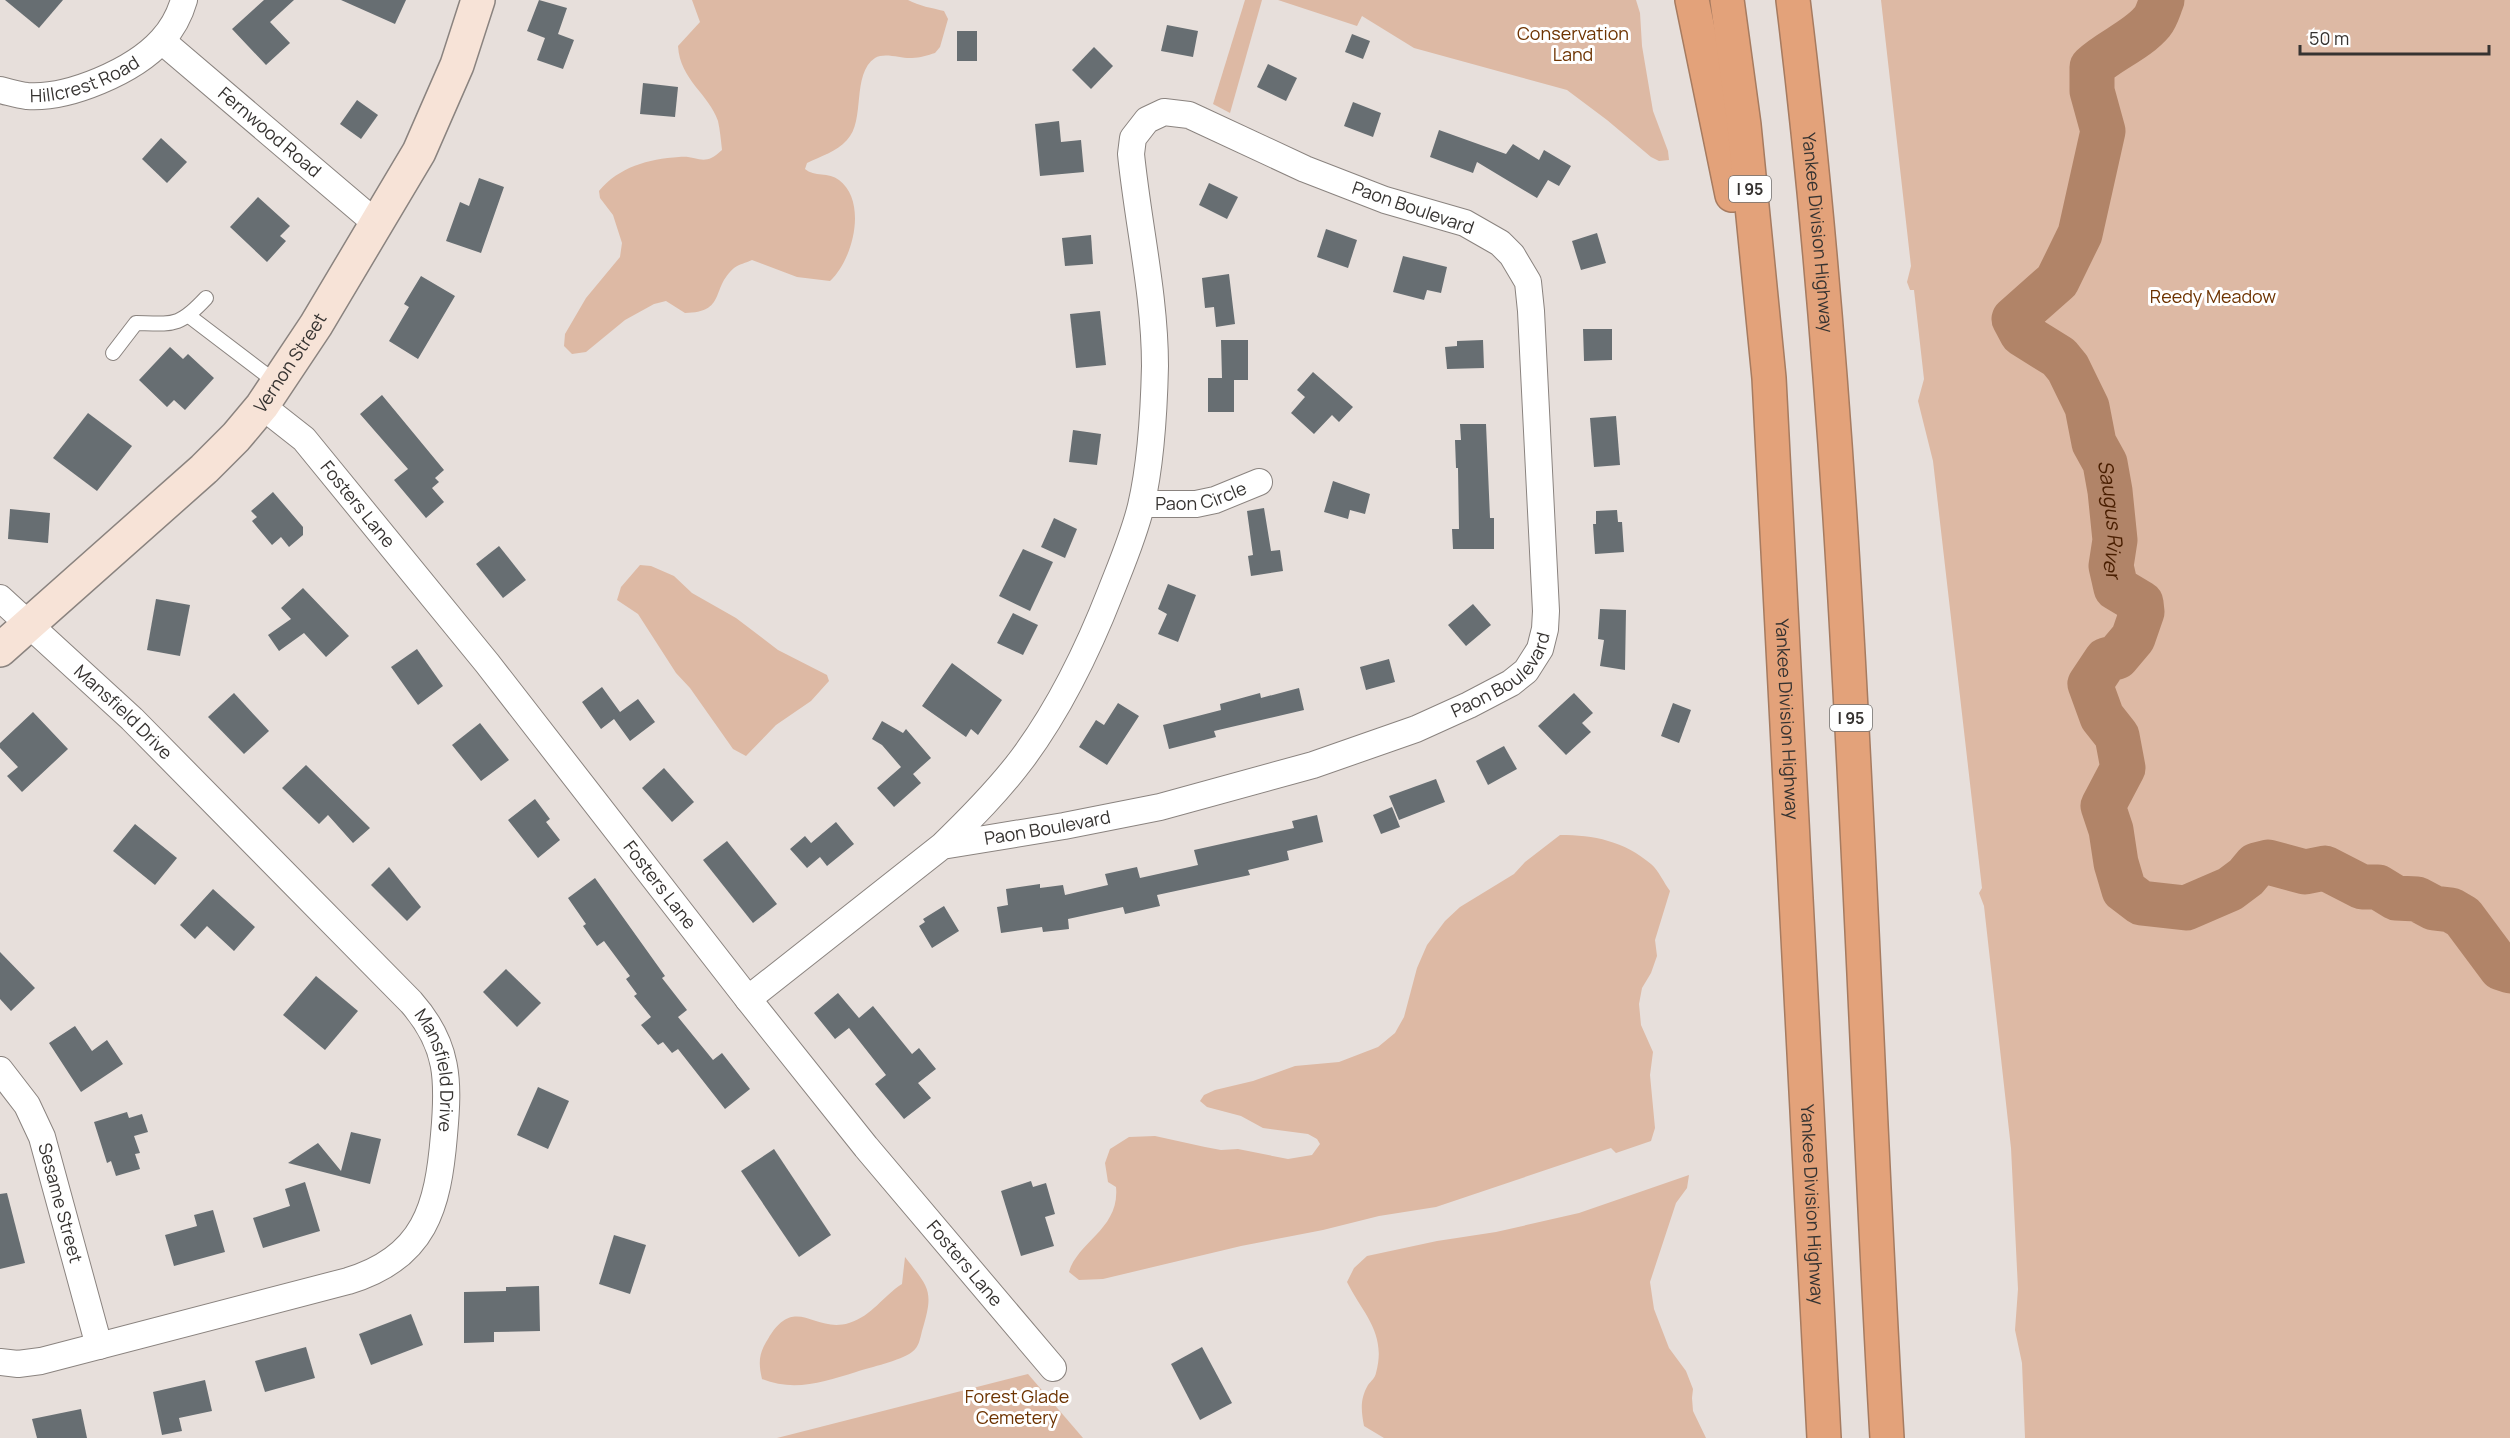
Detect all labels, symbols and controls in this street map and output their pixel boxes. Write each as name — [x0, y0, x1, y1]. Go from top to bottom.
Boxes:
scale bar — [2300, 18, 2489, 56]
park label: Conservation Land — [1517, 21, 1629, 66]
text: 50 m — [2309, 26, 2349, 50]
street label: Hillcrest Road — [29, 50, 143, 107]
street label: Fernwood Road — [213, 81, 327, 182]
street label: Yankee Division Highway — [1797, 131, 1840, 334]
street label: Paon Boulevard — [1349, 175, 1478, 239]
road number: I 95 — [1729, 176, 1771, 202]
park label: Reedy Meadow — [2150, 284, 2276, 308]
street label: Vernon Street — [248, 308, 332, 418]
street label: Fosters Lane — [316, 455, 401, 552]
water label: Saugus River — [2092, 458, 2130, 584]
street label: Paon Circle — [1155, 475, 1250, 515]
street label: Yankee Division Highway — [1771, 618, 1805, 821]
street label: Paon Boulevard — [1447, 630, 1555, 723]
street label: Mansfield Drive — [69, 659, 178, 764]
road number: I 95 — [1830, 705, 1872, 731]
street label: Paon Boulevard — [982, 804, 1112, 850]
street label: Fosters Lane — [618, 835, 702, 934]
street label: Mansfield Drive — [410, 1004, 459, 1133]
street label: Yankee Division Highway — [1796, 1103, 1830, 1306]
street label: Sesame Street — [33, 1140, 89, 1265]
street label: Fosters Lane — [922, 1215, 1009, 1311]
park label: Forest Glade Cemetery — [965, 1384, 1069, 1429]

